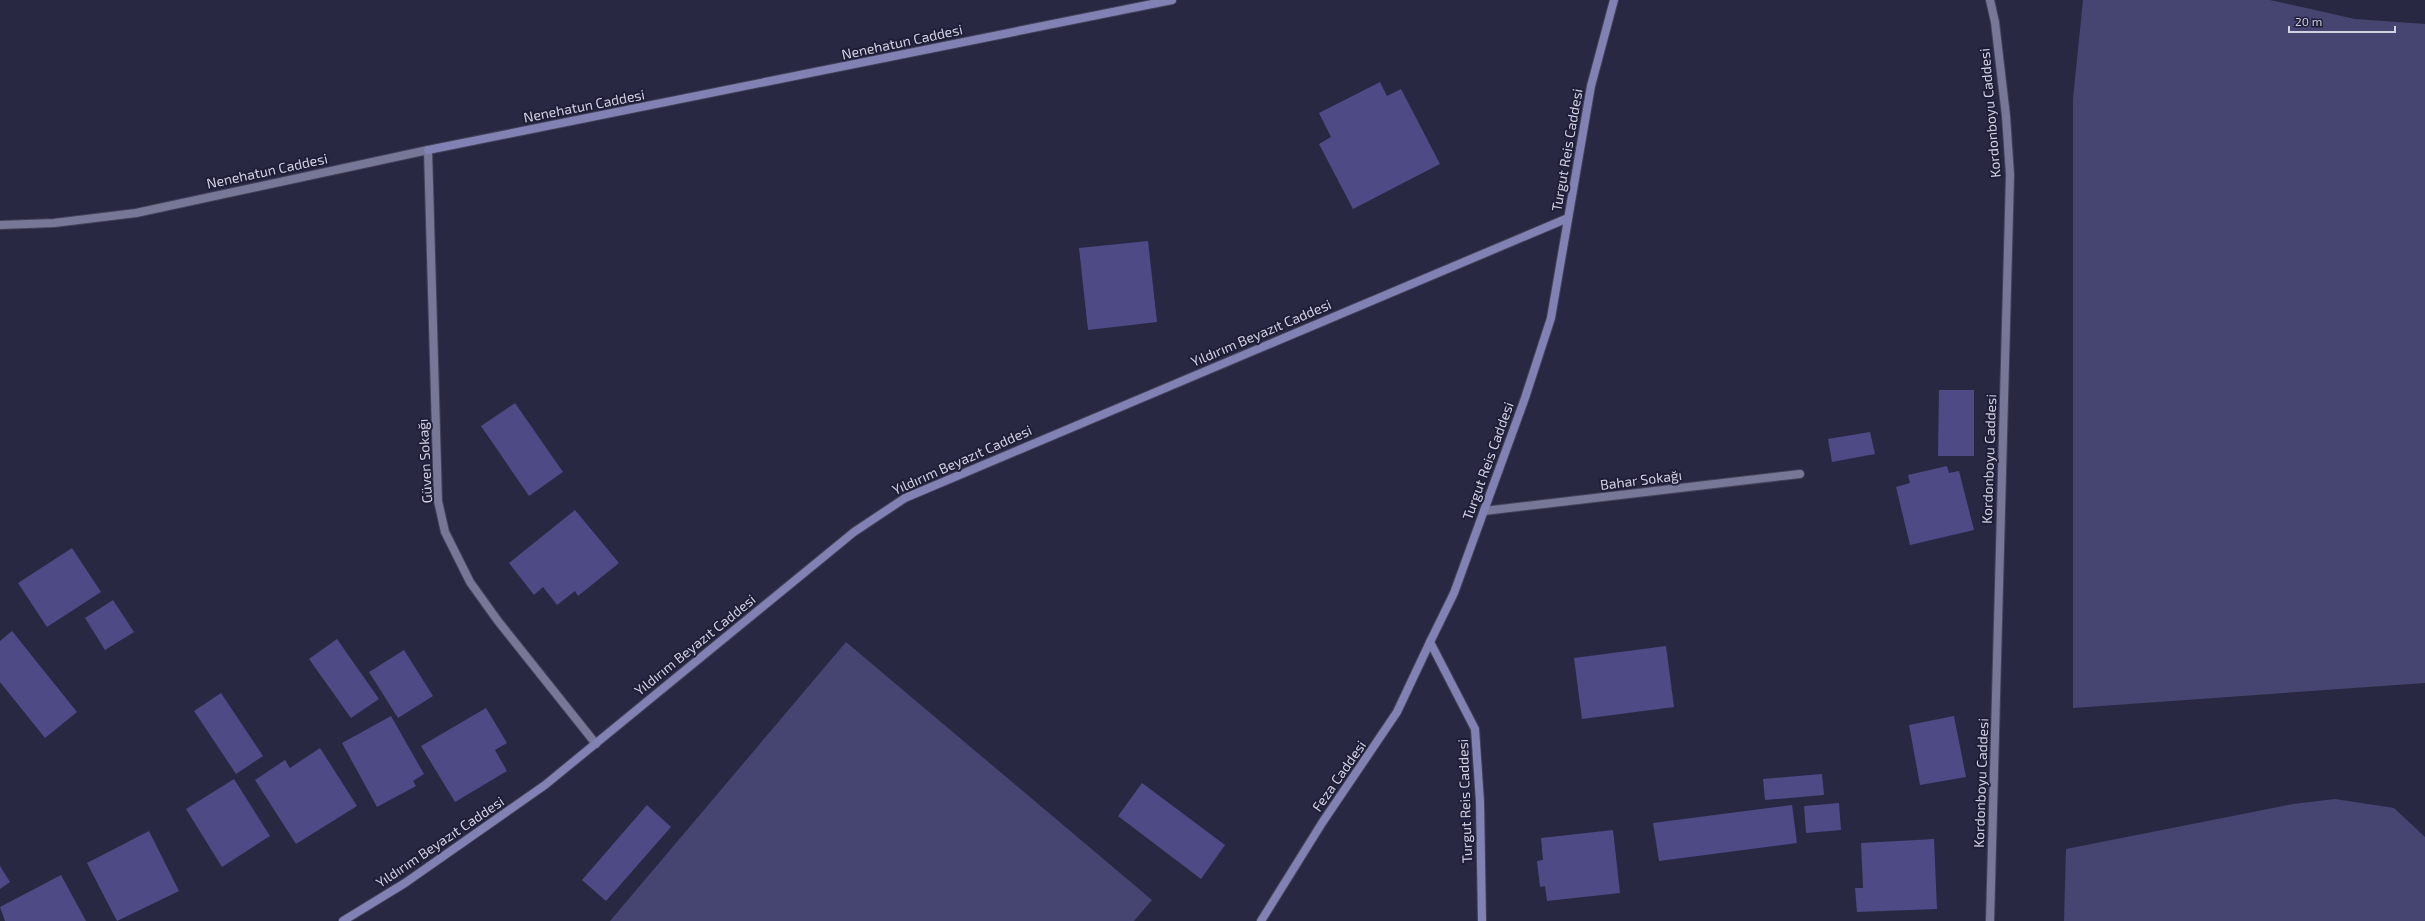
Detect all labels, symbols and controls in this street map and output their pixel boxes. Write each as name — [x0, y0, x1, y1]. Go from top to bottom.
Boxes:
scale bar — [2289, 8, 2395, 34]
text: 20 m — [2295, 14, 2322, 28]
street label: Nenehatun Caddesi — [840, 20, 964, 63]
street label: Kordonboyu Caddesi — [1975, 48, 2004, 178]
street label: Nenehatun Caddesi — [522, 85, 646, 126]
street label: Turgut Reis Caddesi — [1547, 87, 1586, 213]
street label: Nenehatun Caddesi — [205, 149, 329, 192]
street label: Yıldırım Beyazıt Caddesi — [1188, 295, 1334, 370]
street label: Kordonboyu Caddesi — [1978, 394, 1999, 524]
street label: Turgut Reis Caddesi — [1458, 400, 1517, 522]
street label: Güven Sokağı — [414, 418, 435, 504]
street label: Yıldırım Beyazıt Caddesi — [889, 421, 1034, 498]
street label: Bahar Sokağı — [1599, 466, 1683, 493]
street label: Yıldırım Beyazıt Caddesi — [631, 591, 759, 699]
street label: Kordonboyu Caddesi — [1970, 718, 1991, 848]
street label: Feza Caddesi — [1308, 737, 1369, 814]
street label: Turgut Reis Caddesi — [1454, 739, 1475, 863]
street label: Yıldırım Beyazıt Caddesi — [372, 792, 507, 891]

